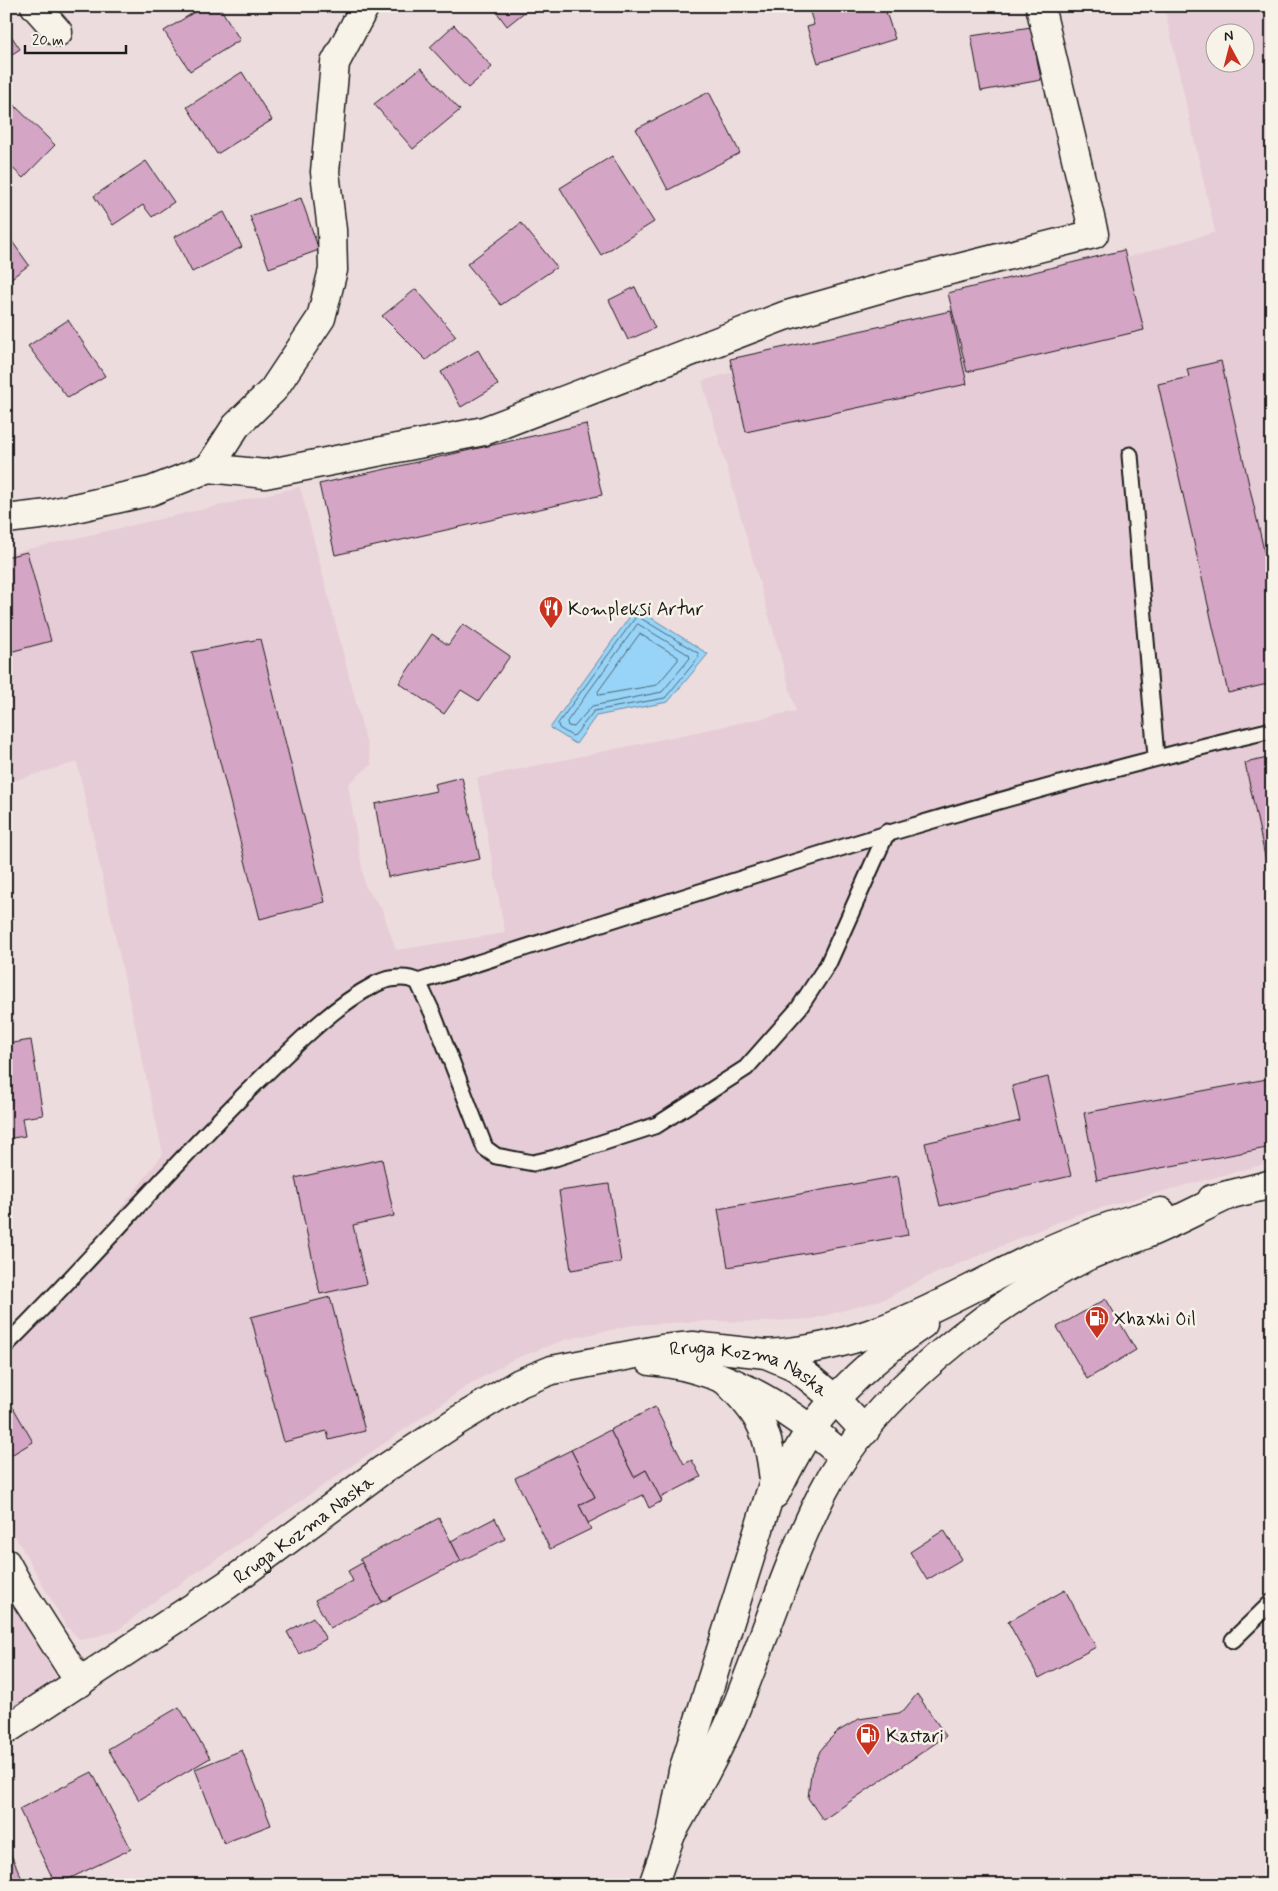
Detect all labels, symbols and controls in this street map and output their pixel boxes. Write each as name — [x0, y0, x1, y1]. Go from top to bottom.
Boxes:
scale bar — [25, 22, 126, 54]
north arrow — [1206, 22, 1256, 72]
text: N — [1223, 27, 1234, 46]
text: 20 m — [32, 31, 64, 51]
restaurant icon: Kompleksi Artur — [538, 595, 564, 629]
place label: Kompleksi Artur — [568, 597, 704, 622]
fuel station icon: Xhaxhi Oil — [1084, 1305, 1110, 1339]
place label: Xhaxhi Oil — [1114, 1307, 1196, 1332]
street label: Rruga Kozma Naska — [668, 1335, 834, 1403]
street label: Rruga Kozma Naska — [229, 1469, 380, 1590]
fuel station icon: Kastari — [855, 1722, 881, 1756]
place label: Kastari — [886, 1724, 944, 1749]

